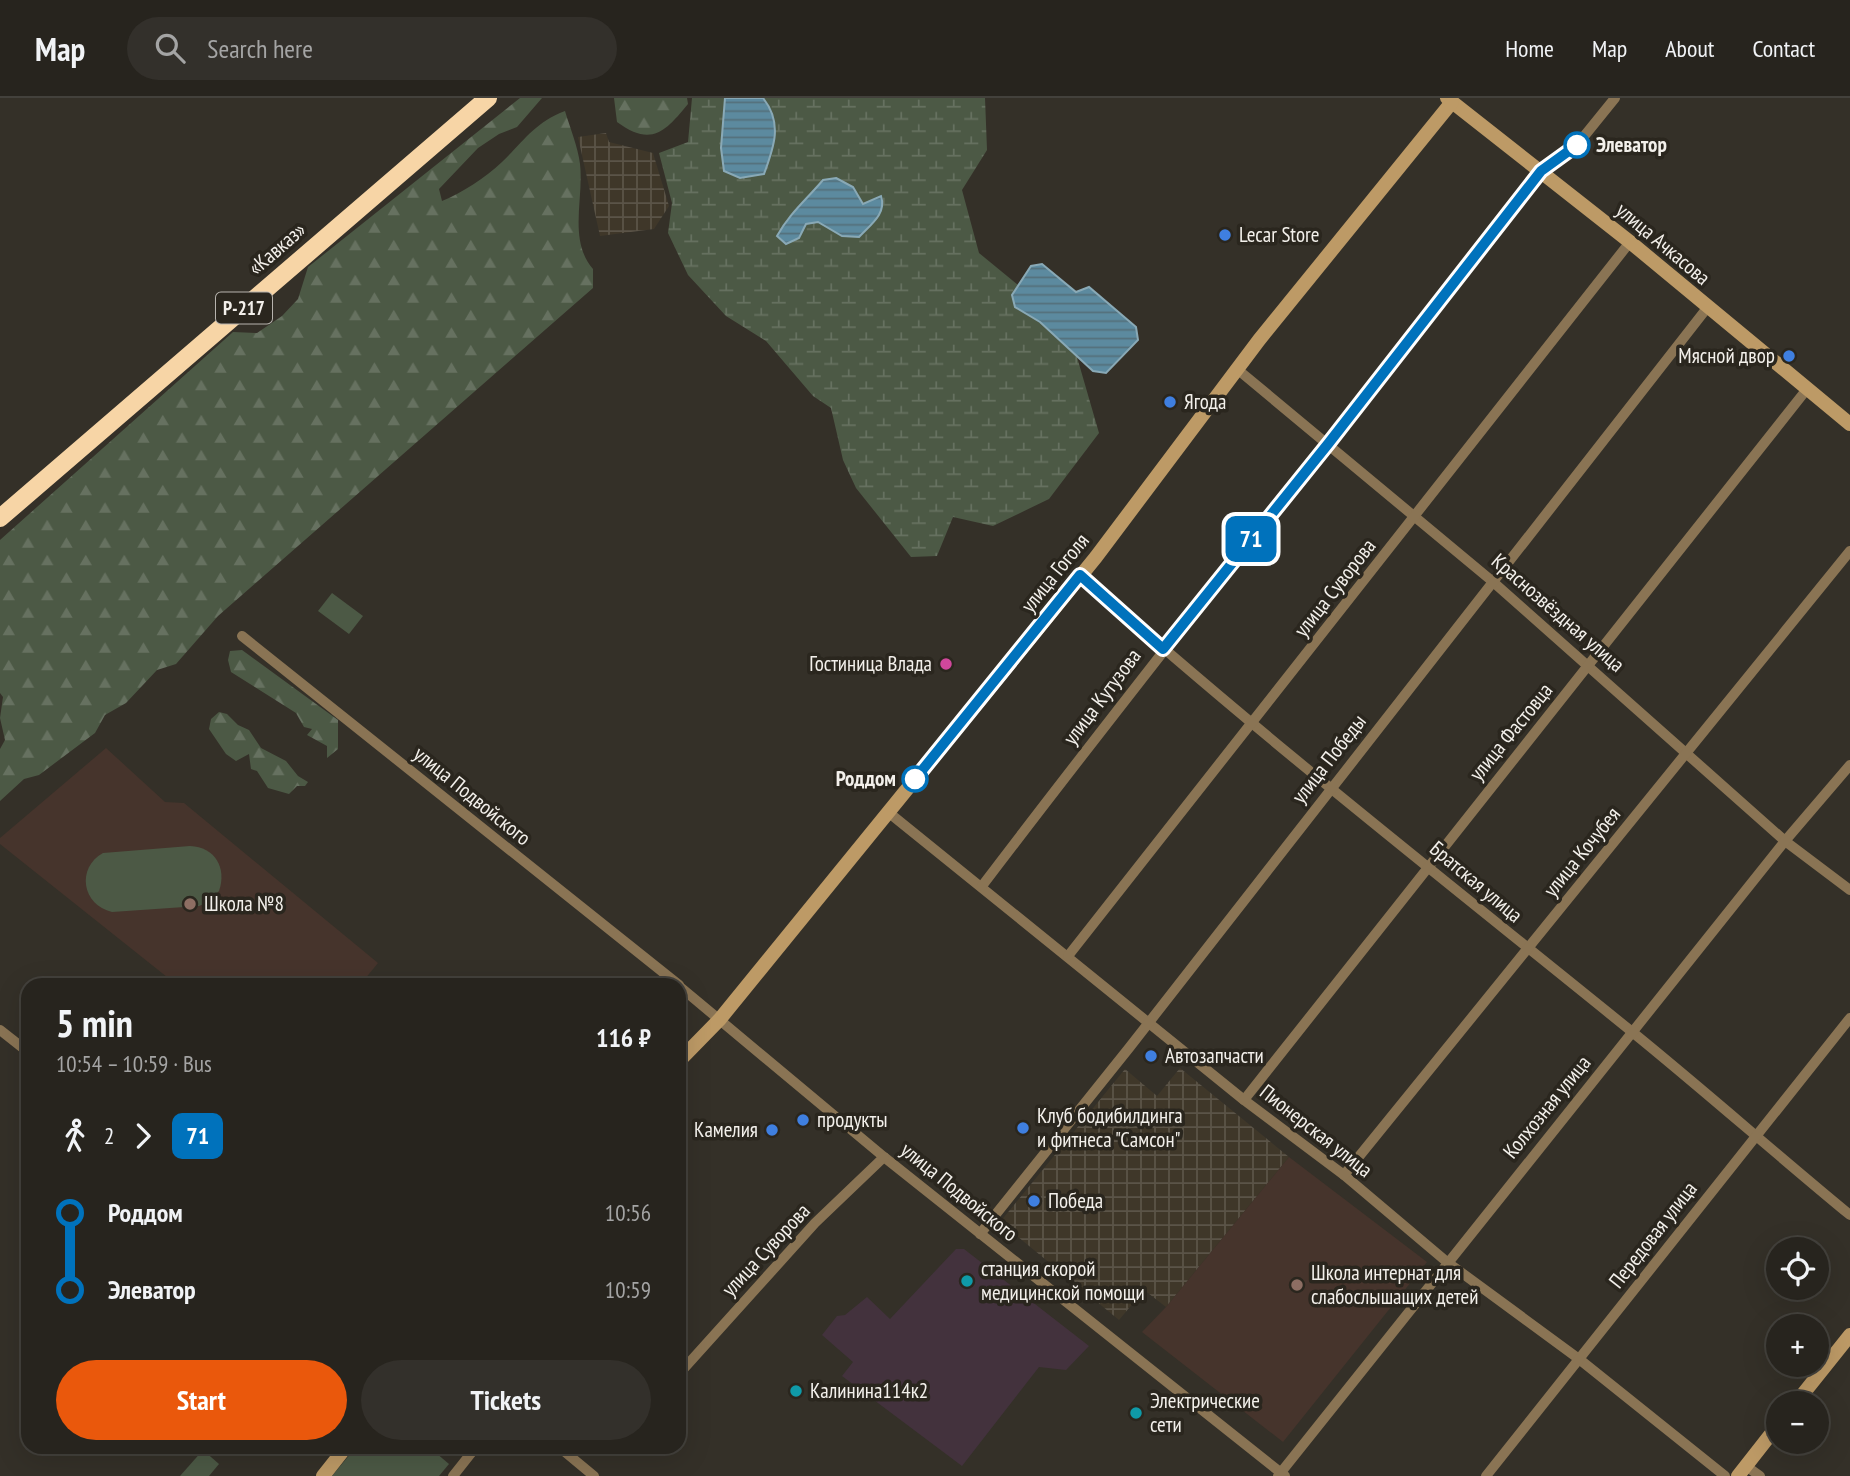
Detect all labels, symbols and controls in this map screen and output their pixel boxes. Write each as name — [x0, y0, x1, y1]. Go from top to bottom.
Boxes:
search box — [127, 17, 617, 80]
text: Map — [35, 27, 85, 70]
icon: search — [151, 29, 189, 67]
text: Search here — [207, 32, 313, 65]
text: Home — [1505, 33, 1554, 64]
text: Map — [1592, 33, 1627, 64]
text: About — [1665, 33, 1714, 64]
text: Contact — [1752, 33, 1815, 64]
place label: Элеватор — [1596, 131, 1667, 158]
marker: Элеватор — [1564, 132, 1590, 158]
street label: улица Ачкасова — [1611, 196, 1716, 291]
street label: «Кавказ» — [242, 216, 311, 281]
place label: Lecar Store — [1239, 221, 1319, 248]
marker: Lecar Store — [1217, 227, 1233, 243]
road number: Р-217 — [216, 292, 272, 324]
place label: Мясной двор — [1678, 342, 1775, 369]
marker: Мясной двор — [1781, 348, 1797, 364]
place label: Ягода — [1184, 388, 1226, 415]
marker: Ягода — [1162, 394, 1178, 410]
line badge: 71 — [1220, 516, 1282, 562]
text: 71 — [1240, 523, 1262, 554]
street label: улица Гоголя — [1015, 528, 1095, 618]
street label: улица Суворова — [1288, 533, 1381, 642]
street label: Краснозвёздная улица — [1486, 547, 1630, 678]
street label: улица Кутузова — [1057, 643, 1147, 750]
place label: Гостиница Влада — [809, 650, 932, 677]
marker: Гостиница Влада — [938, 656, 954, 672]
street label: улица Фастовца — [1463, 677, 1558, 786]
street label: улица Победы — [1285, 709, 1372, 809]
street label: улица Подвойского — [408, 740, 536, 851]
place label: Роддом — [836, 765, 896, 792]
marker: Роддом — [902, 766, 928, 792]
street label: улица Кочубея — [1537, 801, 1626, 902]
street label: Братская улица — [1424, 835, 1528, 928]
place label: Школа №8 — [204, 890, 284, 917]
marker: Школа №8 — [182, 896, 198, 912]
text: 5 min — [56, 998, 133, 1047]
text: 116 ₽ — [596, 1021, 651, 1054]
place label: Автозапчасти — [1165, 1042, 1264, 1069]
marker: Автозапчасти — [1143, 1048, 1159, 1064]
text: 10:54 – 10:59 · Bus — [56, 1049, 212, 1078]
street label: Колхозная улица — [1497, 1050, 1596, 1164]
street label: Пионерская улица — [1254, 1078, 1378, 1183]
place label: Клуб бодибилдинга и фитнеса "Самсон" — [1037, 1102, 1183, 1153]
place label: продукты — [817, 1106, 888, 1133]
marker: продукты — [795, 1112, 811, 1128]
place label: Камелия — [694, 1116, 758, 1143]
icon: walk — [56, 1117, 94, 1155]
icon: forward — [124, 1117, 162, 1155]
text: 71 — [186, 1120, 209, 1151]
marker: Клуб бодибилдинга и фитнеса "Самсон" — [1015, 1120, 1031, 1136]
text: 2 — [104, 1121, 114, 1150]
marker: Камелия — [764, 1122, 780, 1138]
street label: улица Подвойского — [895, 1136, 1023, 1247]
street label: Передовая улица — [1603, 1176, 1703, 1293]
place label: Победа — [1048, 1187, 1103, 1214]
marker: Победа — [1026, 1193, 1042, 1209]
text: Роддом — [108, 1196, 183, 1229]
text: 10:56 — [605, 1198, 651, 1227]
street label: улица Суворова — [716, 1198, 816, 1302]
map controls — [1766, 1237, 1829, 1454]
button: locate — [1766, 1237, 1829, 1300]
place label: станция скорой медицинской помощи — [981, 1255, 1145, 1306]
place label: Школа интернат для слабослышащих детей — [1311, 1259, 1478, 1310]
text: Элеватор — [108, 1273, 196, 1306]
marker: станция скорой медицинской помощи — [959, 1273, 975, 1289]
text: 10:59 — [605, 1275, 651, 1304]
marker: Школа интернат для слабослышащих детей — [1289, 1277, 1305, 1293]
button: + — [1766, 1314, 1829, 1377]
button: Start — [56, 1360, 347, 1440]
button: Tickets — [361, 1360, 651, 1440]
place label: Калинина114к2 — [810, 1377, 928, 1404]
marker: Калинина114к2 — [788, 1383, 804, 1399]
place label: Электрические сети — [1150, 1387, 1260, 1438]
button: − — [1766, 1391, 1829, 1454]
marker: Электрические сети — [1128, 1405, 1144, 1421]

